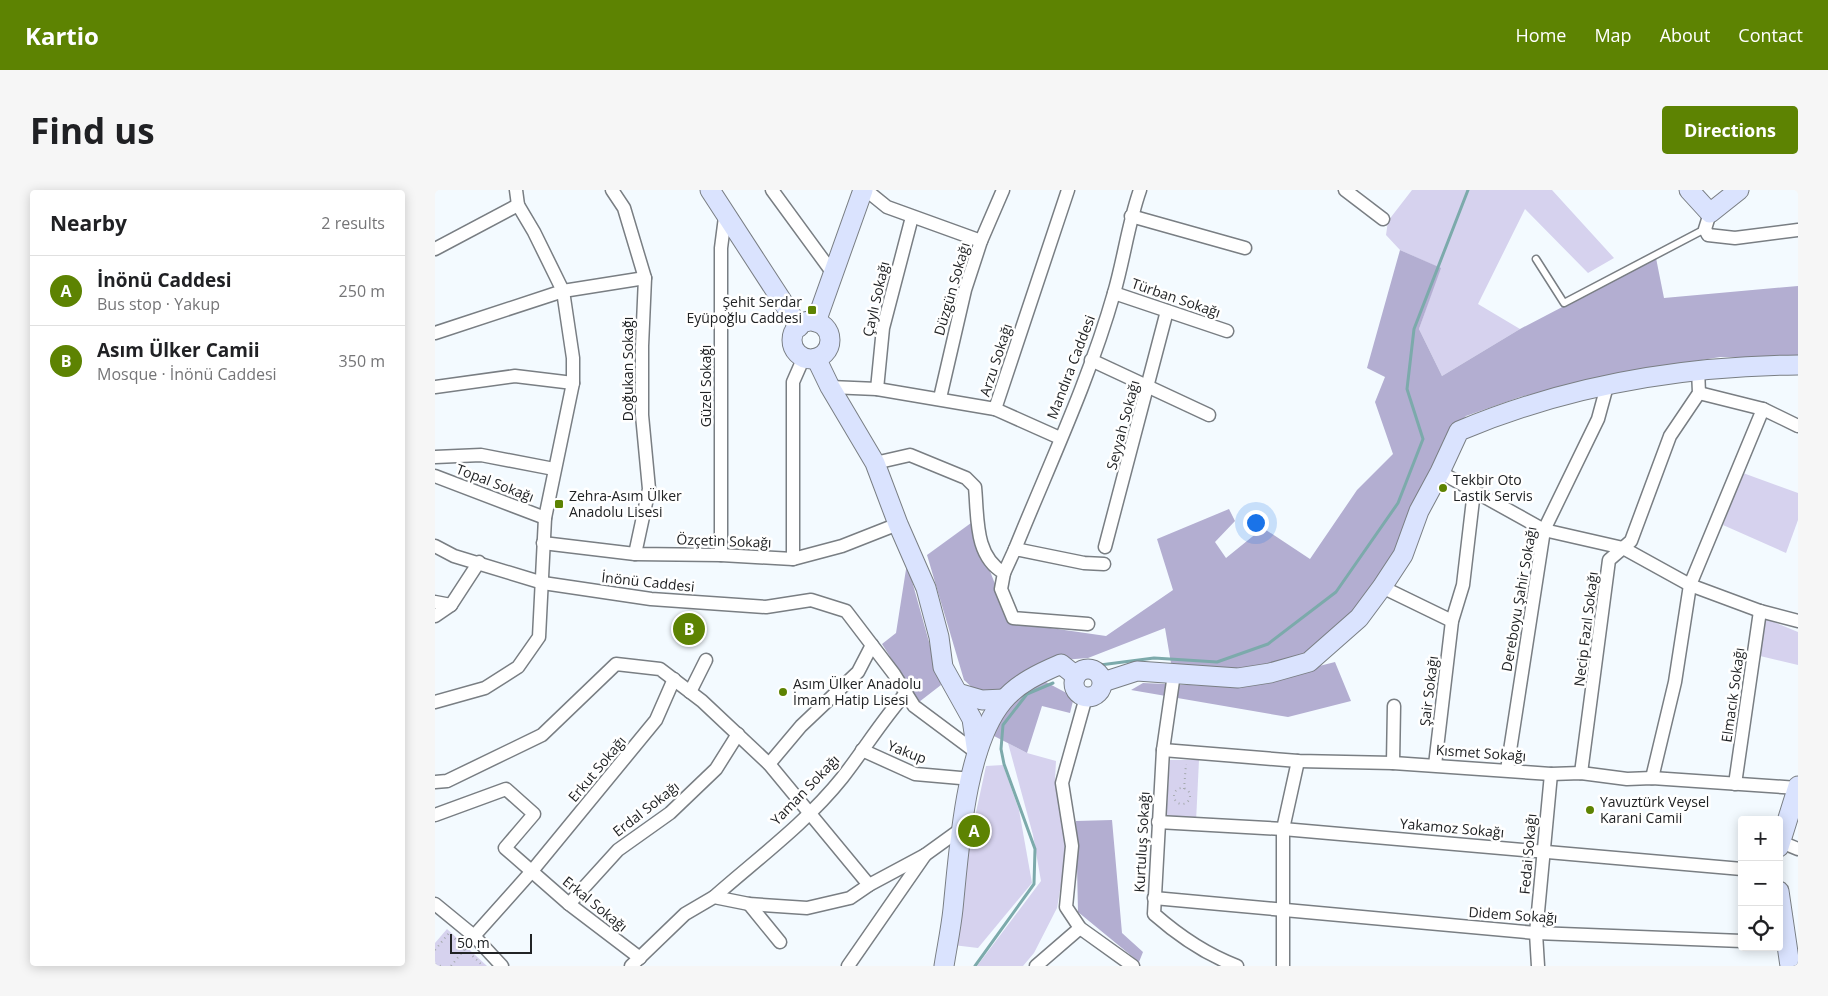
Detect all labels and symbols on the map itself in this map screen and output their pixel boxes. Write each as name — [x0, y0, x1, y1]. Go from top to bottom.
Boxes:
street label: Düzgün Sokağı — [929, 240, 974, 338]
street label: Çaylı Sokağı — [858, 259, 893, 338]
street label: Türban Sokağı — [1129, 273, 1223, 322]
place label: Şehit Serdar Eyüpoğlu Caddesi — [686, 292, 802, 327]
marker: Şehit Serdar Eyüpoğlu Caddesi — [806, 304, 818, 316]
street label: Mandıra Caddesi — [1042, 312, 1099, 422]
street label: Doğukan Sokağı — [618, 317, 637, 421]
street label: Arzu Sokağı — [975, 321, 1016, 399]
street label: Güzel Sokağı — [696, 345, 715, 427]
street label: Seyyah Sokağı — [1101, 378, 1144, 472]
street label: Topal Sokağı — [453, 459, 537, 506]
place label: Tekbir Oto Lastik Servis — [1453, 470, 1533, 505]
marker: Tekbir Oto Lastik Servis — [1437, 482, 1449, 494]
place label: Zehra-Asım Ülker Anadolu Lisesi — [569, 486, 682, 521]
marker: Zehra-Asım Ülker Anadolu Lisesi — [553, 498, 565, 510]
your location — [1243, 510, 1269, 536]
street label: Dereboyu Şahir Sokağı — [1496, 525, 1541, 673]
street label: Özçetin Sokağı — [676, 529, 772, 552]
street label: İnönü Caddesi — [601, 567, 696, 596]
street label: Necip Fazıl Sokağı — [1569, 570, 1602, 687]
pin: B — [673, 610, 705, 648]
street label: Elmacık Sokağı — [1716, 646, 1749, 744]
street label: Şair Sokağı — [1415, 655, 1442, 727]
place label: Asım Ülker Anadolu İmam Hatip Lisesi — [793, 674, 921, 709]
marker: Asım Ülker Anadolu İmam Hatip Lisesi — [777, 686, 789, 698]
street label: Erkut Sokağı — [563, 732, 630, 806]
street label: Yakup — [885, 735, 929, 768]
street label: Kısmet Sokağı — [1435, 740, 1527, 765]
street label: Yaman Sokağı — [766, 750, 843, 829]
street label: Erdal Sokağı — [609, 777, 683, 841]
street label: Kurtuluş Sokağı — [1129, 791, 1154, 893]
place label: Yavuztürk Veysel Karani Camii — [1600, 792, 1709, 827]
marker: Yavuztürk Veysel Karani Camii — [1584, 804, 1596, 816]
pin: A — [958, 812, 990, 850]
street label: Yakamoz Sokağı — [1399, 813, 1505, 842]
street label: Fedai Sokağı — [1515, 813, 1540, 895]
street label: Erkal Sokağı — [559, 872, 632, 936]
street label: Didem Sokağı — [1468, 902, 1558, 927]
scale bar — [450, 931, 533, 954]

